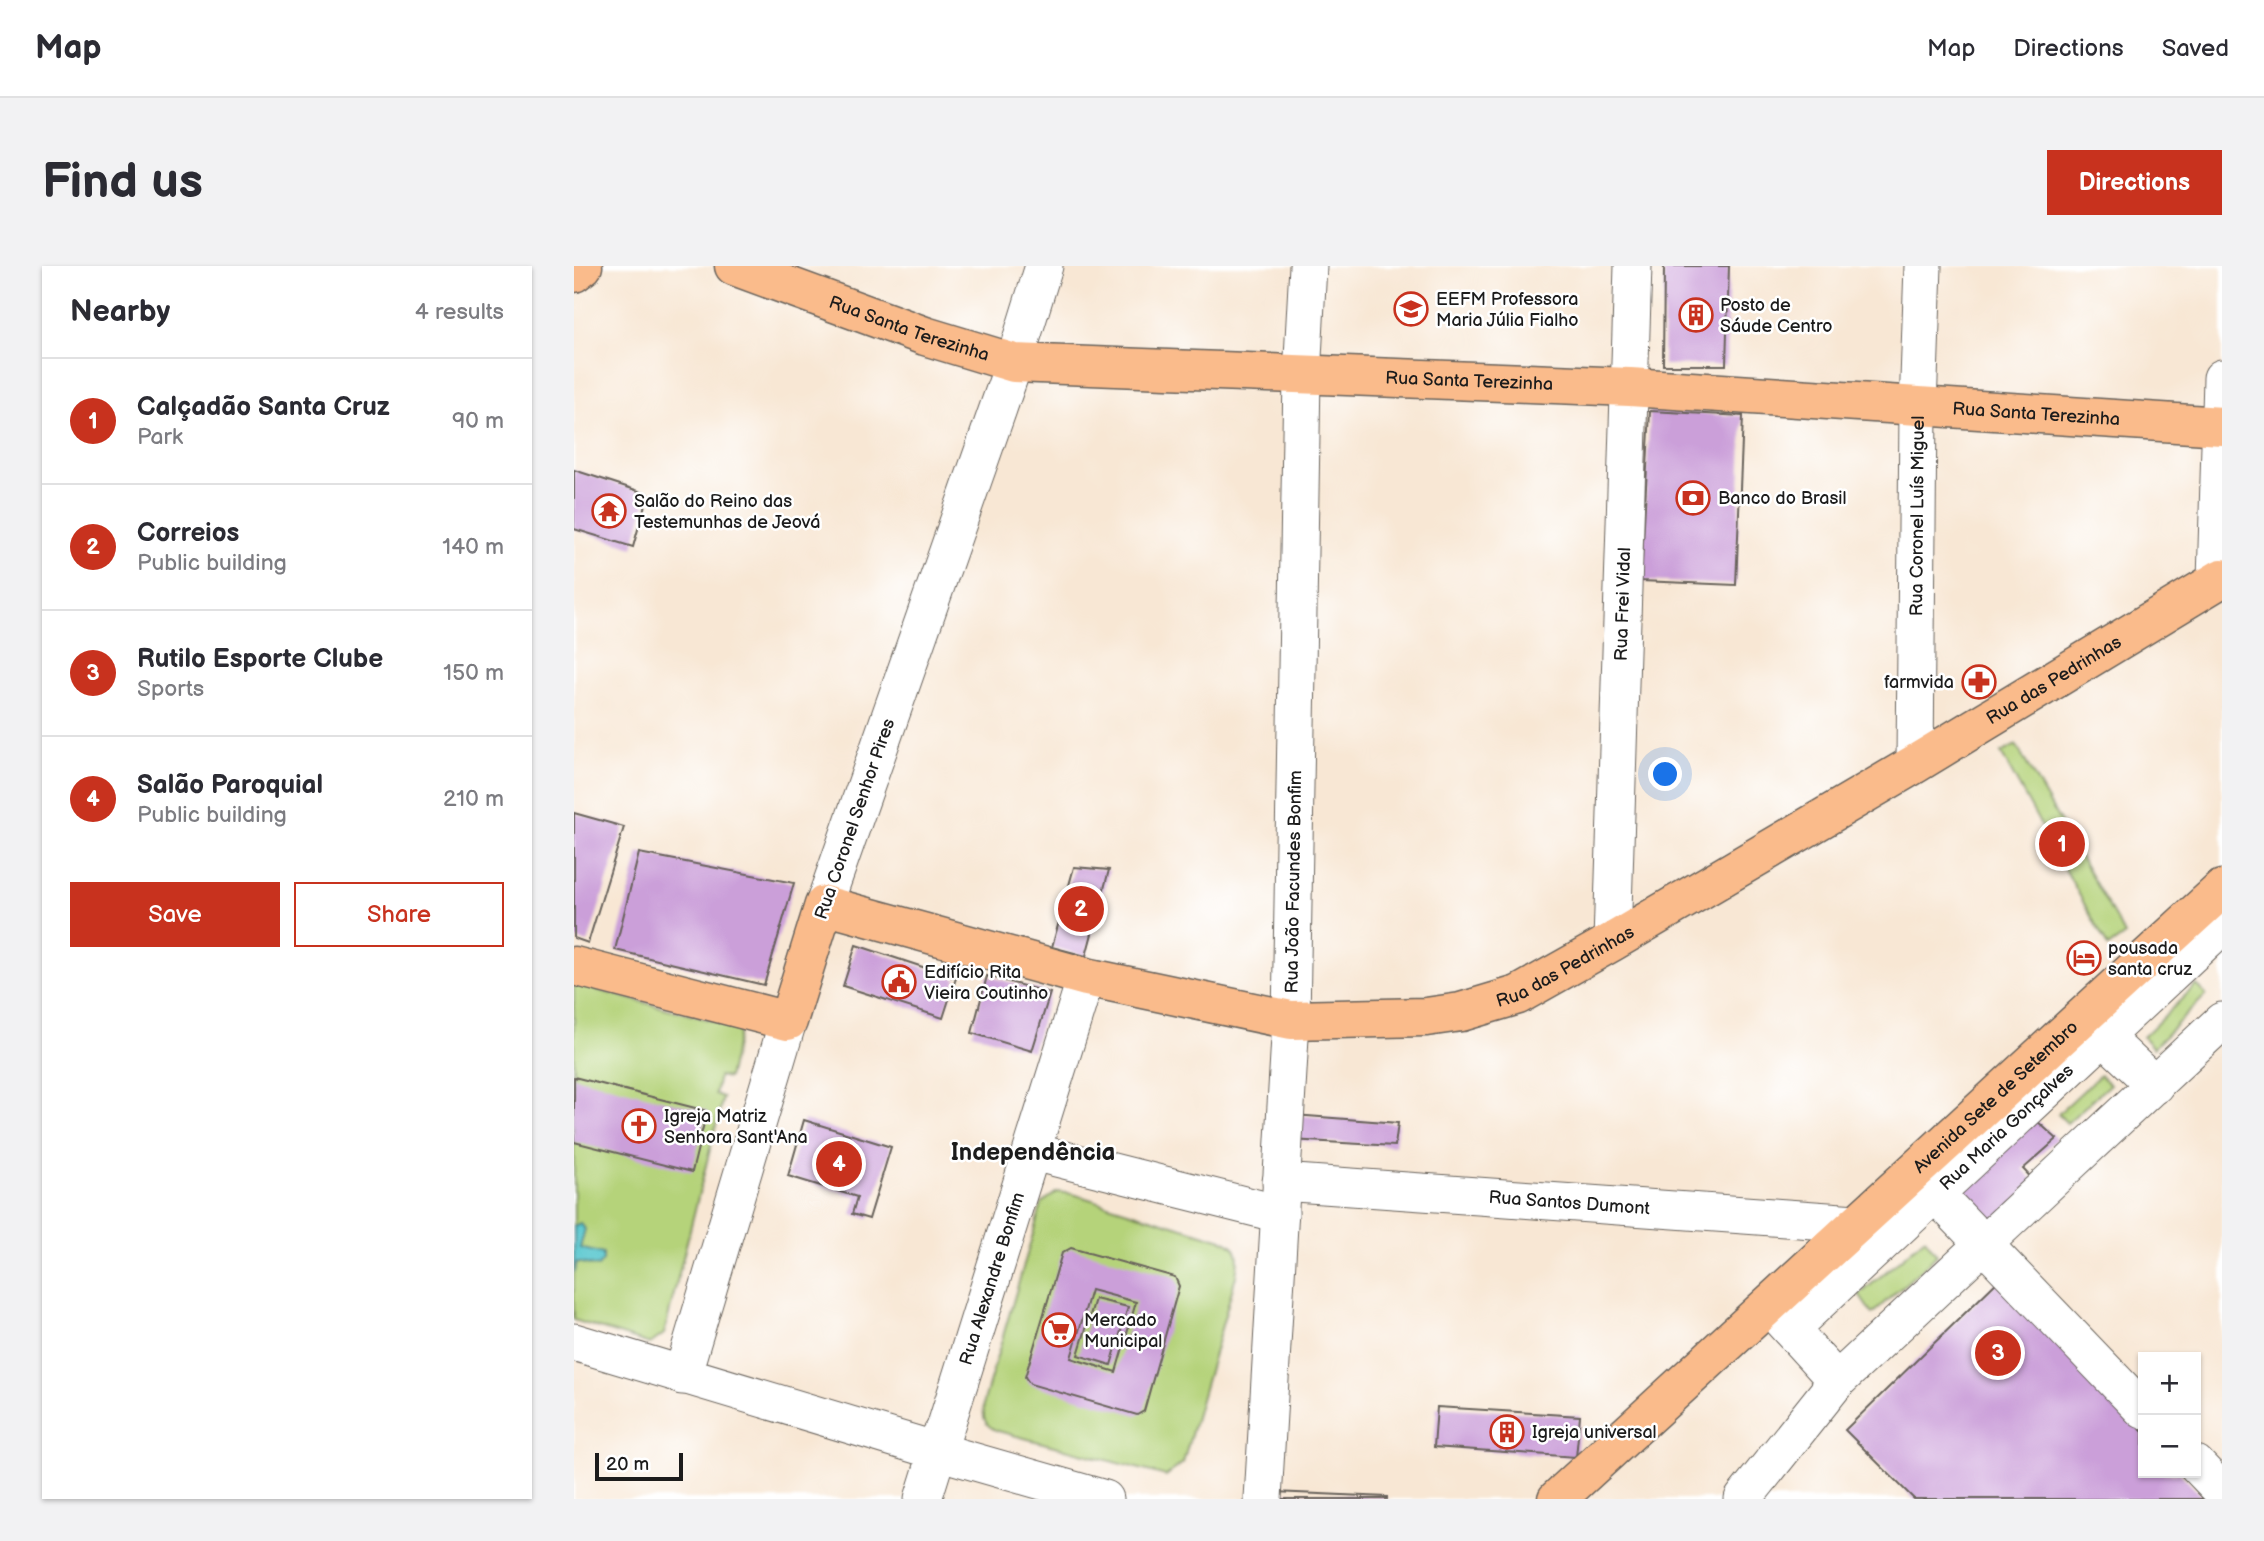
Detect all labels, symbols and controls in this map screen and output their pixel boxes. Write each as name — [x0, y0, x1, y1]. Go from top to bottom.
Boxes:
text: Map — [35, 28, 101, 68]
text: Map — [1927, 34, 1975, 63]
text: Directions — [2013, 34, 2124, 63]
text: Saved — [2162, 34, 2229, 63]
button: Directions — [2047, 150, 2222, 215]
text: Find us — [42, 153, 203, 212]
place label: EEFM Professora Maria Júlia Fialho — [1436, 289, 1578, 331]
school or university icon: EEFM Professora Maria Júlia Fialho — [1392, 290, 1430, 328]
street label: Rua Santa Terezinha — [826, 291, 992, 365]
text: Nearby — [70, 294, 170, 330]
place label: Posto de Sáude Centro — [1720, 295, 1832, 337]
building icon: Posto de Sáude Centro — [1677, 296, 1715, 334]
text: 4 results — [415, 298, 504, 326]
street label: Rua Santa Terezinha — [1385, 367, 1554, 394]
text: Calçadão Santa Cruz — [137, 392, 390, 423]
street label: Rua Santa Terezinha — [1952, 398, 2121, 430]
text: 1 — [88, 407, 98, 435]
text: 90 m — [452, 407, 504, 435]
street label: Rua Coronel Luís Miguel — [1906, 416, 1928, 616]
text: Park — [137, 423, 183, 451]
bank icon: Banco do Brasil — [1674, 479, 1712, 517]
place label: Banco do Brasil — [1718, 488, 1847, 509]
place label: Salão do Reino das Testemunhas de Jeová — [634, 491, 820, 533]
temple icon: Salão do Reino das Testemunhas de Jeová — [590, 492, 628, 530]
text: Correios — [137, 518, 239, 549]
text: 2 — [86, 533, 100, 561]
text: 140 m — [442, 533, 504, 561]
street label: Rua Frei Vidal — [1610, 547, 1635, 661]
text: Public building — [137, 549, 287, 577]
street label: Rua das Pedrinhas — [1983, 631, 2125, 729]
text: Rutilo Esporte Clube — [137, 644, 383, 675]
text: 3 — [86, 659, 100, 687]
text: 150 m — [443, 659, 504, 687]
pharmacy icon: farmvida — [1960, 663, 1998, 701]
place label: farmvida — [1884, 672, 1954, 693]
text: Sports — [137, 675, 204, 703]
street label: Rua Coronel Senhor Pires — [811, 716, 899, 922]
your location — [1648, 757, 1682, 791]
text: Salão Paroquial — [137, 770, 323, 801]
street label: Rua João Facundes Bonfim — [1281, 770, 1306, 994]
text: 4 — [86, 785, 100, 813]
text: 210 m — [443, 785, 504, 813]
text: Public building — [137, 801, 287, 829]
pin: 1 — [2039, 818, 2085, 870]
button: Save — [70, 882, 280, 947]
button: Share — [294, 882, 504, 947]
pin: 2 — [1058, 883, 1104, 935]
street label: Rua das Pedrinhas — [1494, 921, 1638, 1011]
place label: pousada santa cruz — [2108, 938, 2192, 980]
hotel icon: pousada santa cruz — [2065, 939, 2103, 977]
place label: Edifício Rita Vieira Coutinho — [924, 962, 1048, 1004]
public building icon: Edifício Rita Vieira Coutinho — [880, 963, 918, 1001]
street label: Avenida Sete de Setembro — [1909, 1016, 2082, 1177]
street label: Rua Maria Gonçalves — [1935, 1060, 2078, 1195]
place label: Igreja Matriz Senhora Sant'Ana — [664, 1106, 808, 1148]
church icon: Igreja Matriz Senhora Sant'Ana — [620, 1107, 658, 1145]
pin: 4 — [816, 1138, 862, 1190]
district label: Independência — [951, 1138, 1115, 1167]
street label: Rua Santos Dumont — [1488, 1186, 1651, 1219]
street label: Rua Alexandre Bonfim — [955, 1190, 1029, 1367]
place label: Mercado Municipal — [1084, 1310, 1162, 1352]
supermarket icon: Mercado Municipal — [1040, 1311, 1078, 1349]
pin: 3 — [1975, 1327, 2021, 1379]
map controls — [2138, 1352, 2201, 1478]
button: + — [2138, 1352, 2201, 1415]
building icon: Igreja universal — [1488, 1413, 1526, 1451]
button: − — [2138, 1415, 2201, 1478]
place label: Igreja universal — [1532, 1422, 1657, 1443]
scale bar — [595, 1450, 682, 1482]
text: 20 m — [606, 1453, 649, 1476]

